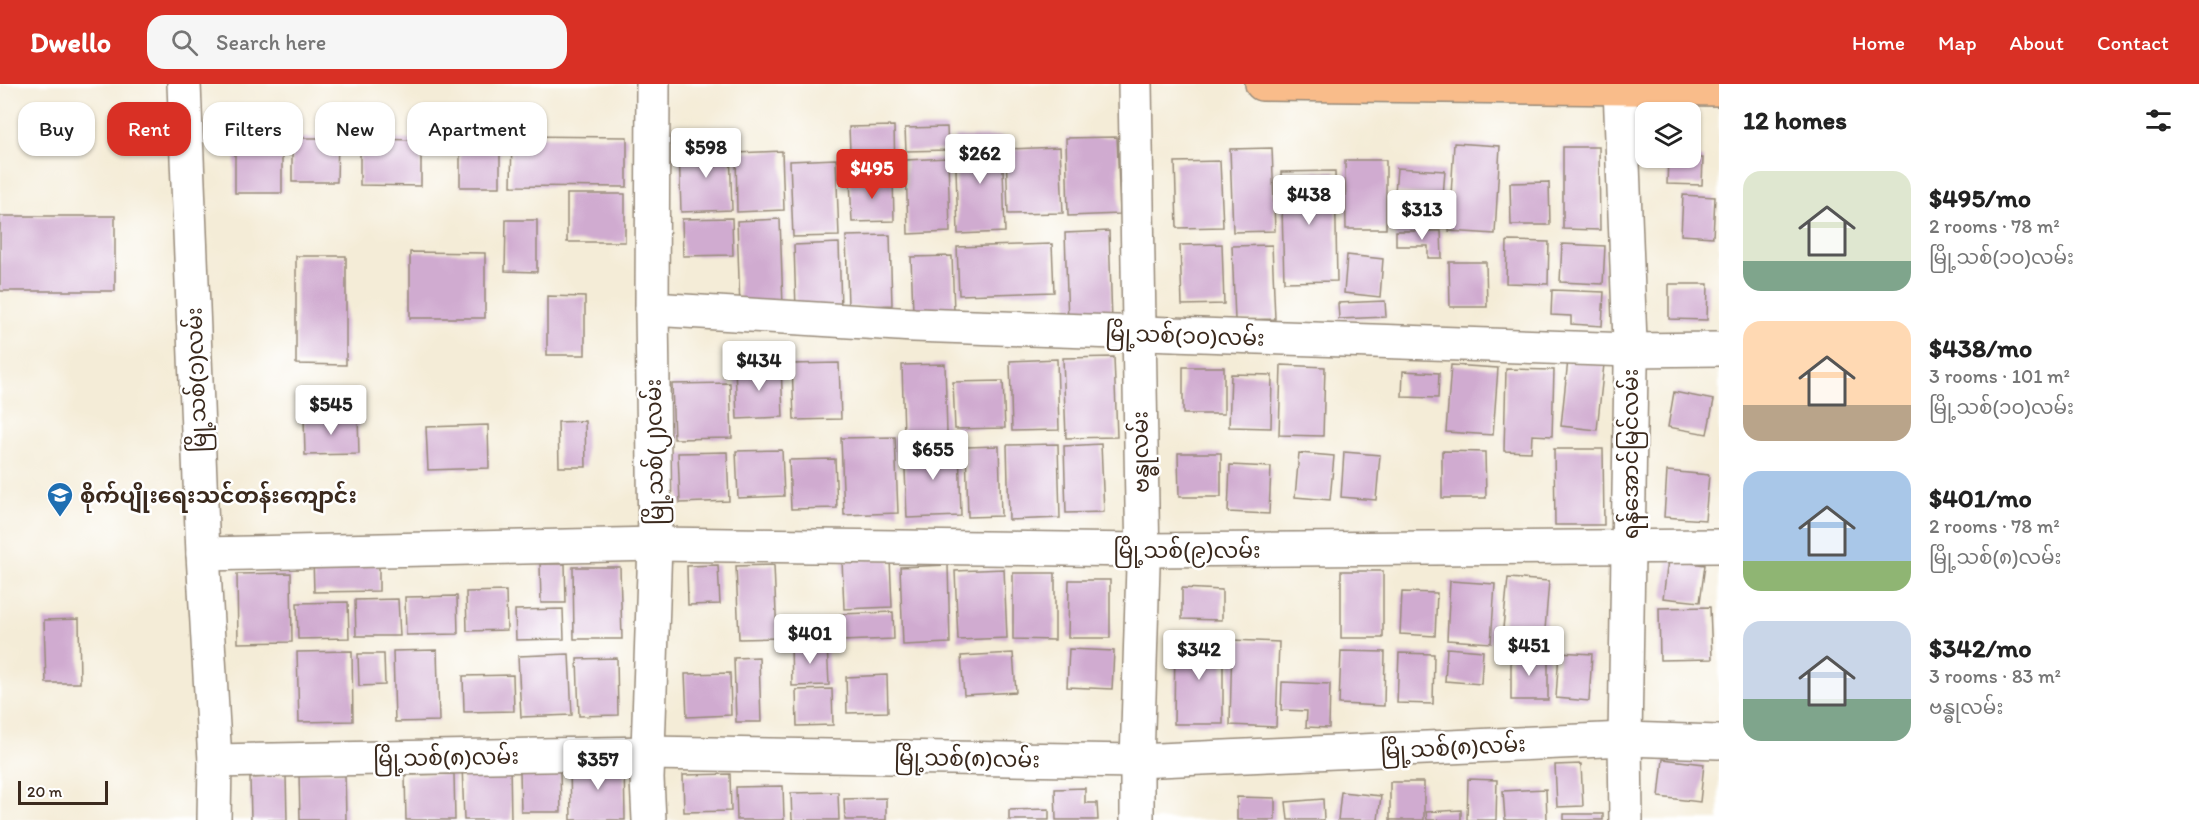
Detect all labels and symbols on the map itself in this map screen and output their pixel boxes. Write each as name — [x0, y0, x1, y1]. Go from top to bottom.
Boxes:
pin: $598 — [670, 128, 742, 179]
pin: $262 — [944, 134, 1016, 185]
pin: $495 — [836, 149, 908, 200]
pin: $438 — [1273, 175, 1345, 226]
pin: $313 — [1386, 190, 1458, 241]
street label: မြို့သစ်(၁)လမ်း — [178, 307, 217, 453]
street label: မြို့သစ်(၁၀)လမ်း — [1105, 317, 1265, 356]
pin: $434 — [723, 341, 795, 392]
street label: ရန်အောင်မြင်လမ်း — [1615, 369, 1648, 539]
street label: မြို့သစ်(၂)လမ်း — [638, 379, 673, 525]
pin: $545 — [295, 385, 367, 436]
street label: ဗန္ဓုလမ်း — [1124, 411, 1159, 493]
pin: $655 — [897, 430, 969, 481]
school or university icon: စိုက်ပျိုးရေးသင်တန်းကျောင်း — [45, 480, 75, 518]
place label: စိုက်ပျိုးရေးသင်တန်းကျောင်း — [80, 480, 357, 514]
street label: မြို့သစ်(၉)လမ်း — [1113, 535, 1261, 568]
pin: $401 — [774, 614, 846, 665]
pin: $451 — [1493, 626, 1565, 677]
pin: $342 — [1163, 630, 1235, 681]
street label: မြို့သစ်(၈)လမ်း — [1379, 728, 1527, 769]
pin: $357 — [562, 740, 634, 791]
street label: မြို့သစ်(၈)လမ်း — [373, 741, 519, 776]
street label: မြို့သစ်(၈)လမ်း — [894, 742, 1040, 777]
scale bar — [18, 778, 108, 806]

